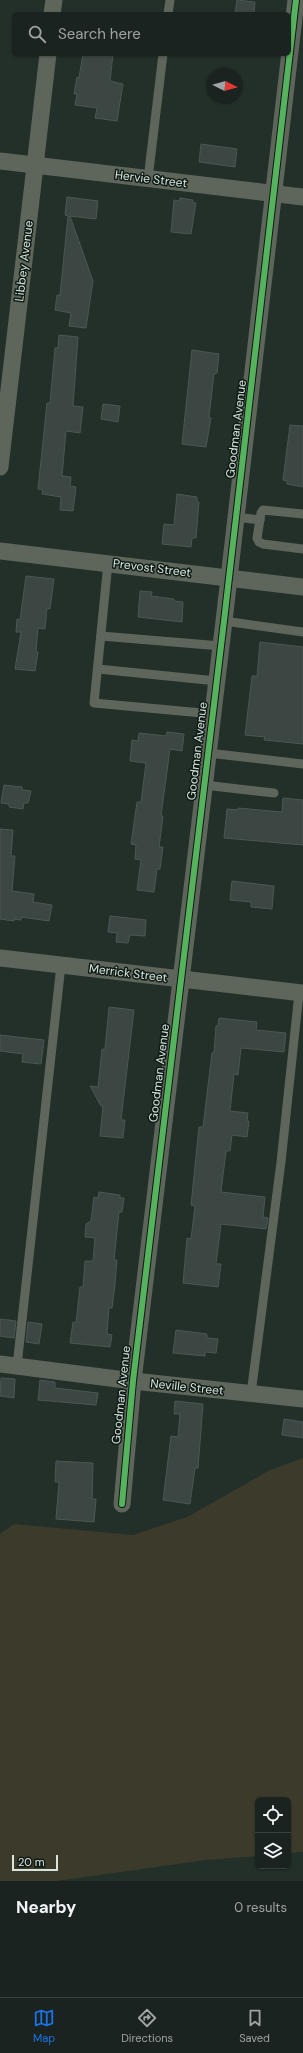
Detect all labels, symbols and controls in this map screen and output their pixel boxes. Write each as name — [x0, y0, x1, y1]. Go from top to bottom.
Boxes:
search box — [12, 12, 291, 56]
icon: search — [26, 23, 48, 45]
text: Search here — [58, 24, 141, 44]
north arrow — [207, 68, 243, 104]
street label: Hervie Street — [114, 167, 188, 191]
street label: Libbey Avenue — [11, 219, 37, 302]
street label: Goodman Avenue — [222, 379, 250, 479]
street label: Prevost Street — [112, 555, 192, 581]
street label: Goodman Avenue — [183, 701, 211, 801]
street label: Merrick Street — [88, 960, 168, 986]
street label: Goodman Avenue — [145, 1023, 173, 1123]
street label: Goodman Avenue — [108, 1345, 134, 1445]
street label: Neville Street — [150, 1375, 225, 1399]
map controls — [255, 1797, 291, 1869]
button: locate — [255, 1797, 291, 1833]
button: layers — [255, 1833, 291, 1869]
scale bar — [12, 1853, 58, 1872]
text: 20 m — [18, 1855, 44, 1869]
text: Nearby — [16, 1896, 76, 1918]
text: 0 results — [234, 1899, 287, 1916]
tab: Map — [33, 2007, 55, 2045]
tab: Directions — [121, 2007, 173, 2045]
tab: Saved — [239, 2007, 270, 2045]

